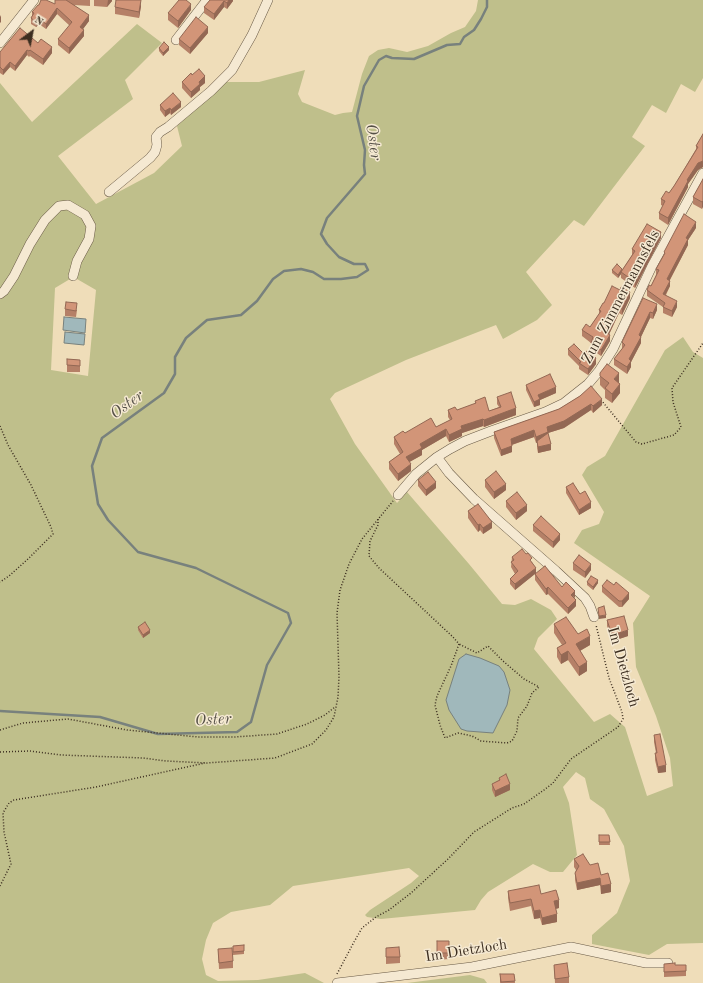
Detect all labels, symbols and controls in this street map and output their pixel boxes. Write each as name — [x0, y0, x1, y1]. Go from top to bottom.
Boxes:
north arrow — [12, 12, 52, 52]
text: N — [32, 15, 45, 28]
water label: Oster — [361, 123, 385, 161]
street label: Zum Zimmermannsfels — [578, 227, 664, 367]
water label: Oster — [107, 386, 147, 424]
street label: Im Dietzloch — [603, 625, 643, 709]
water label: Oster — [194, 709, 232, 731]
street label: Im Dietzloch — [424, 936, 508, 966]

